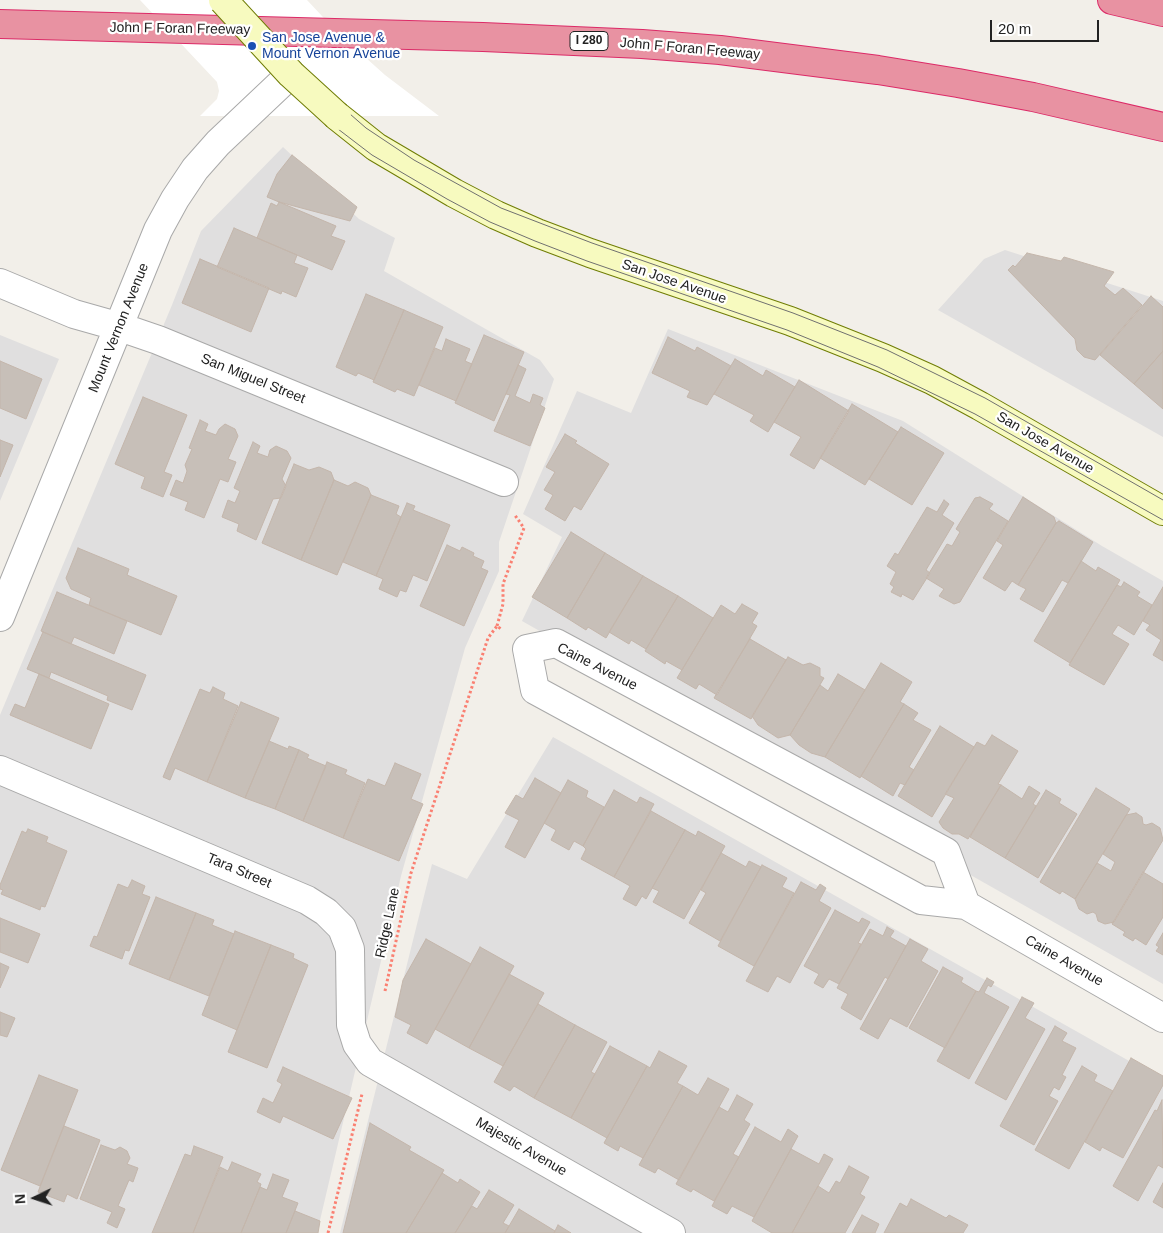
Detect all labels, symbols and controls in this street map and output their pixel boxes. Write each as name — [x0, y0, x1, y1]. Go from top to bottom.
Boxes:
scale bar — [993, 10, 1102, 42]
street label: John F Foran Freeway — [109, 19, 251, 39]
text: 20 m — [998, 20, 1031, 37]
place label: San Jose Avenue & Mount Vernon Avenue — [262, 30, 400, 62]
road number: I 280 — [570, 31, 608, 50]
street label: John F Foran Freeway — [619, 34, 761, 64]
marker: San Jose Avenue & Mount Vernon Avenue — [246, 40, 258, 52]
street label: San Jose Avenue — [620, 256, 728, 308]
street label: Mount Vernon Avenue — [85, 261, 153, 395]
street label: San Miguel Street — [198, 350, 308, 408]
street label: San Jose Avenue — [993, 408, 1097, 478]
street label: Caine Avenue — [554, 640, 640, 694]
street label: Tara Street — [204, 850, 274, 892]
street label: Ridge Lane — [372, 886, 404, 960]
street label: Caine Avenue — [1022, 932, 1106, 990]
street label: Majestic Avenue — [472, 1114, 570, 1180]
north arrow — [10, 1173, 60, 1223]
text: N — [12, 1193, 28, 1205]

